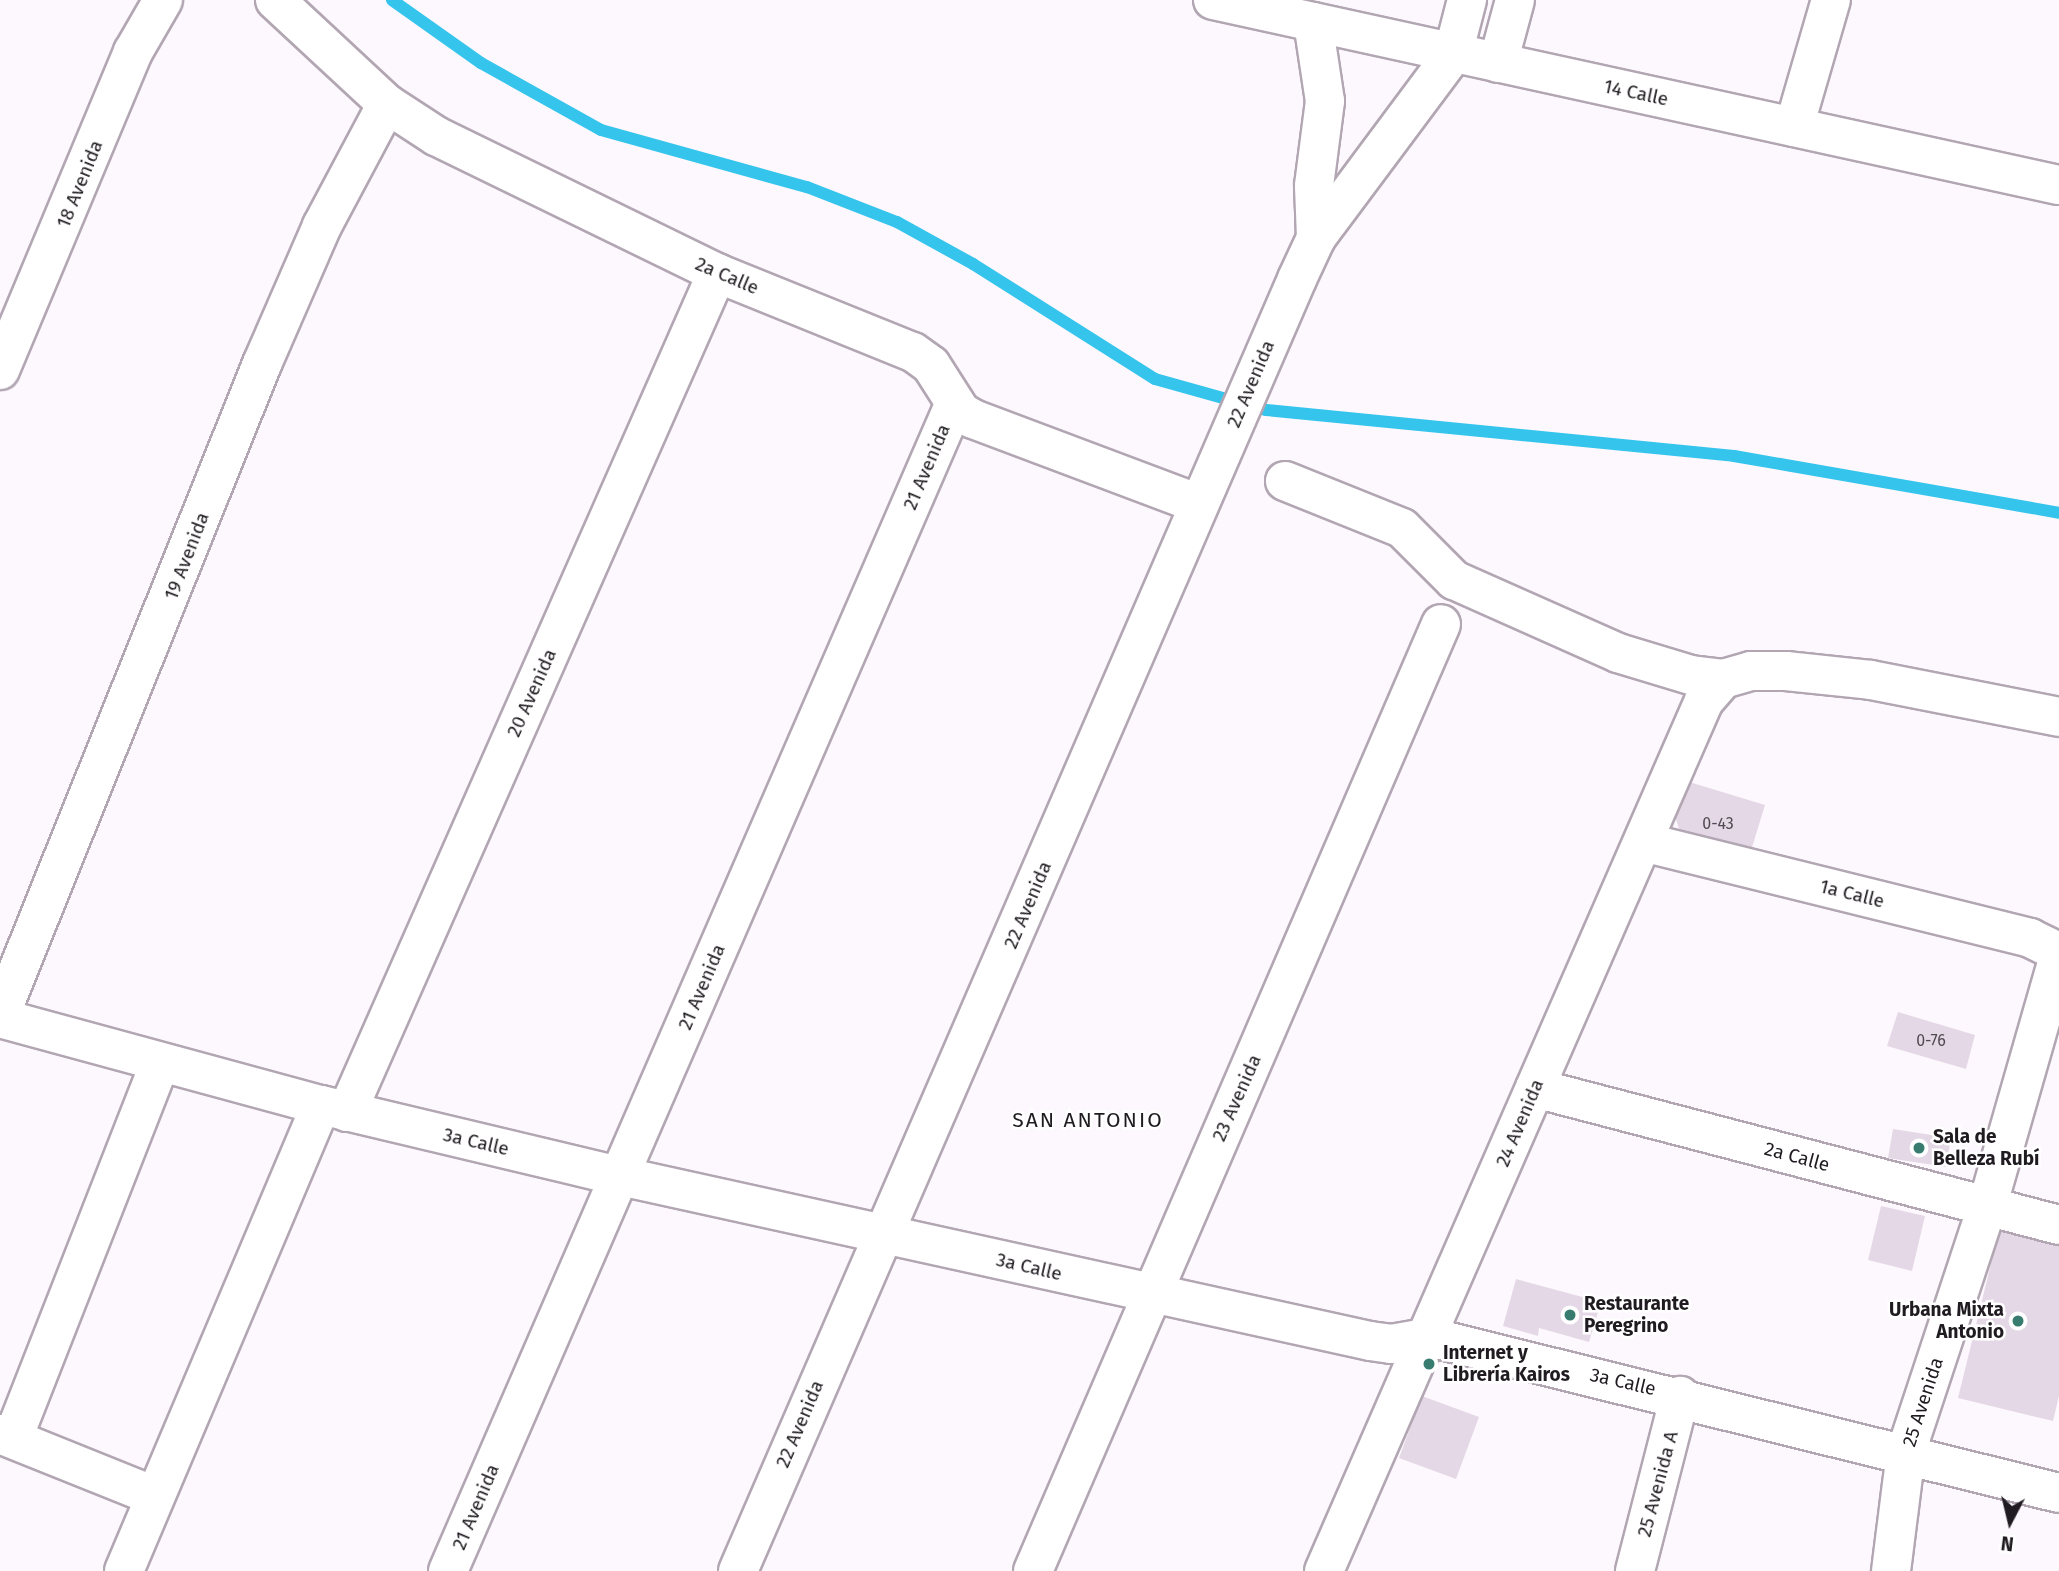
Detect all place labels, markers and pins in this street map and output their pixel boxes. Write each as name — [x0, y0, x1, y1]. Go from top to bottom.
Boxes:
place label: Sala de Belleza Rubí — [1933, 1126, 2039, 1170]
marker: Sala de Belleza Rubí — [1911, 1140, 1927, 1156]
place label: Restaurante Peregrino — [1584, 1293, 1689, 1337]
place label: Urbana Mixta Antonio — [1889, 1299, 2004, 1343]
marker: Restaurante Peregrino — [1562, 1307, 1578, 1323]
marker: Urbana Mixta Antonio — [2010, 1313, 2026, 1329]
place label: Internet y Librería Kairos — [1443, 1342, 1570, 1386]
marker: Internet y Librería Kairos — [1421, 1356, 1437, 1372]

